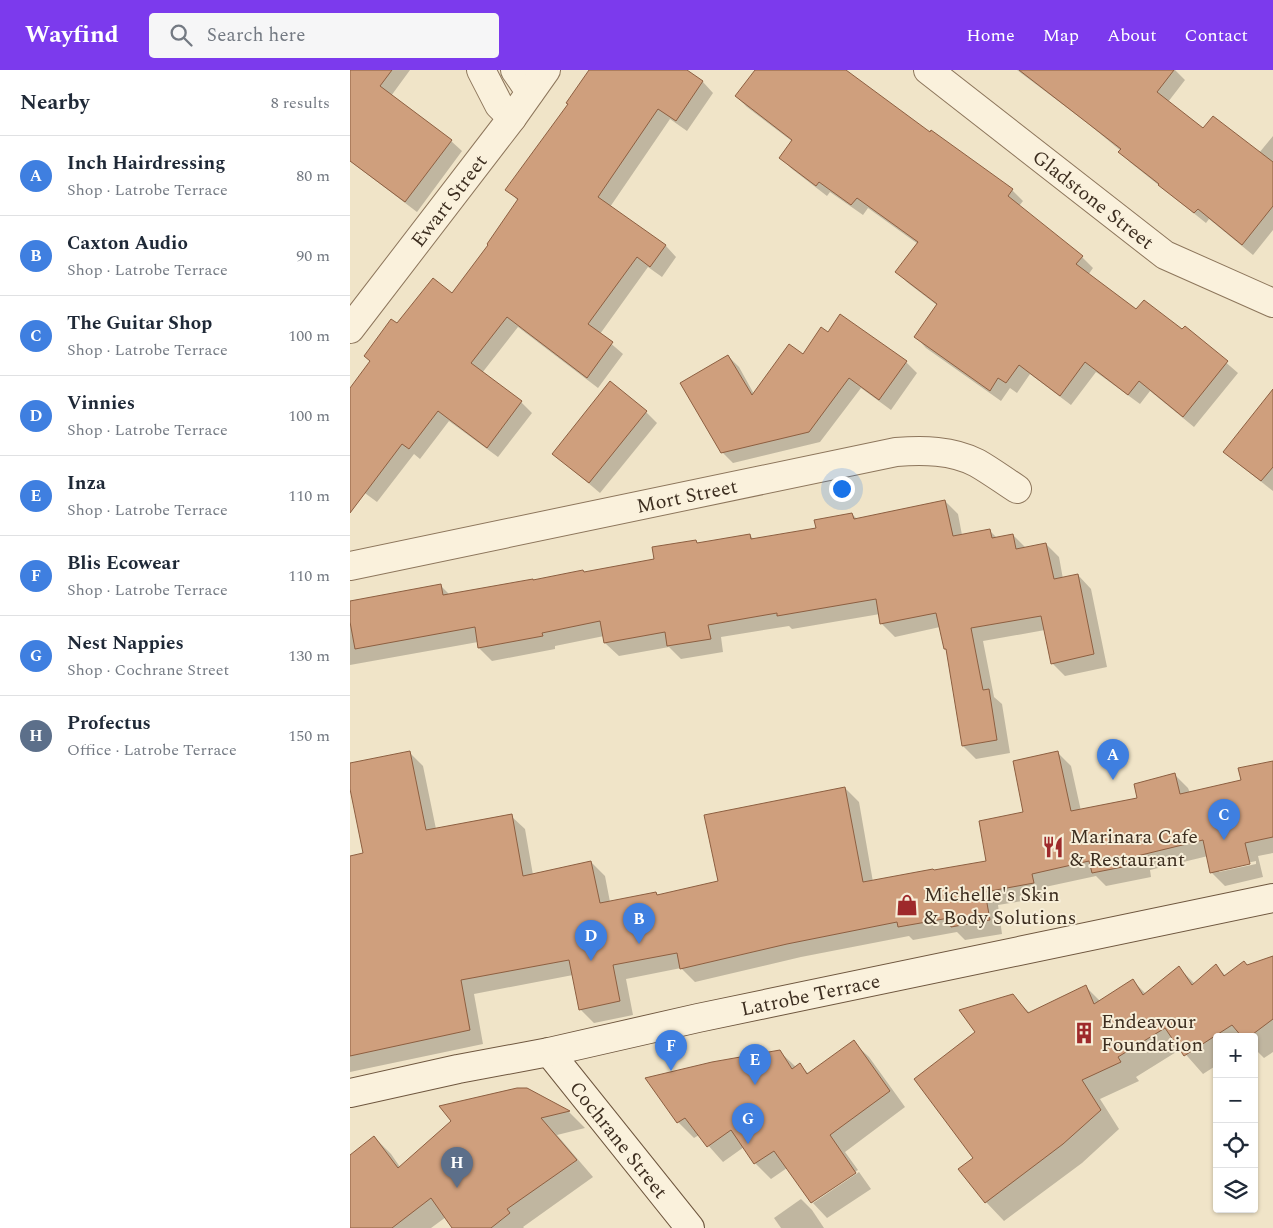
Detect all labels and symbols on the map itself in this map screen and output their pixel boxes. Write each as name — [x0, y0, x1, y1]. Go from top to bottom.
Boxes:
street label: Gladstone Street — [1026, 143, 1160, 257]
street label: Ewart Street — [404, 148, 495, 254]
street label: Mort Street — [634, 472, 740, 522]
your location — [829, 476, 855, 502]
pin: A — [1097, 739, 1129, 780]
pin: C — [1208, 799, 1240, 840]
place label: Marinara Cafe & Restaurant — [1070, 822, 1198, 875]
restaurant icon: Marinara Cafe & Restaurant — [1040, 834, 1066, 860]
place label: Michelle's Skin & Body Solutions — [924, 880, 1076, 933]
shop icon: Michelle's Skin & Body Solutions — [894, 892, 920, 918]
pin: B — [623, 903, 655, 944]
pin: D — [575, 920, 607, 961]
street label: Latrobe Terrace — [738, 966, 883, 1025]
place label: Endeavour Foundation — [1101, 1007, 1203, 1060]
building icon: Endeavour Foundation — [1071, 1020, 1097, 1046]
pin: F — [655, 1030, 687, 1071]
pin: E — [739, 1044, 771, 1085]
street label: Cochrane Street — [562, 1075, 675, 1205]
pin: G — [732, 1103, 764, 1144]
pin: H — [441, 1147, 473, 1188]

